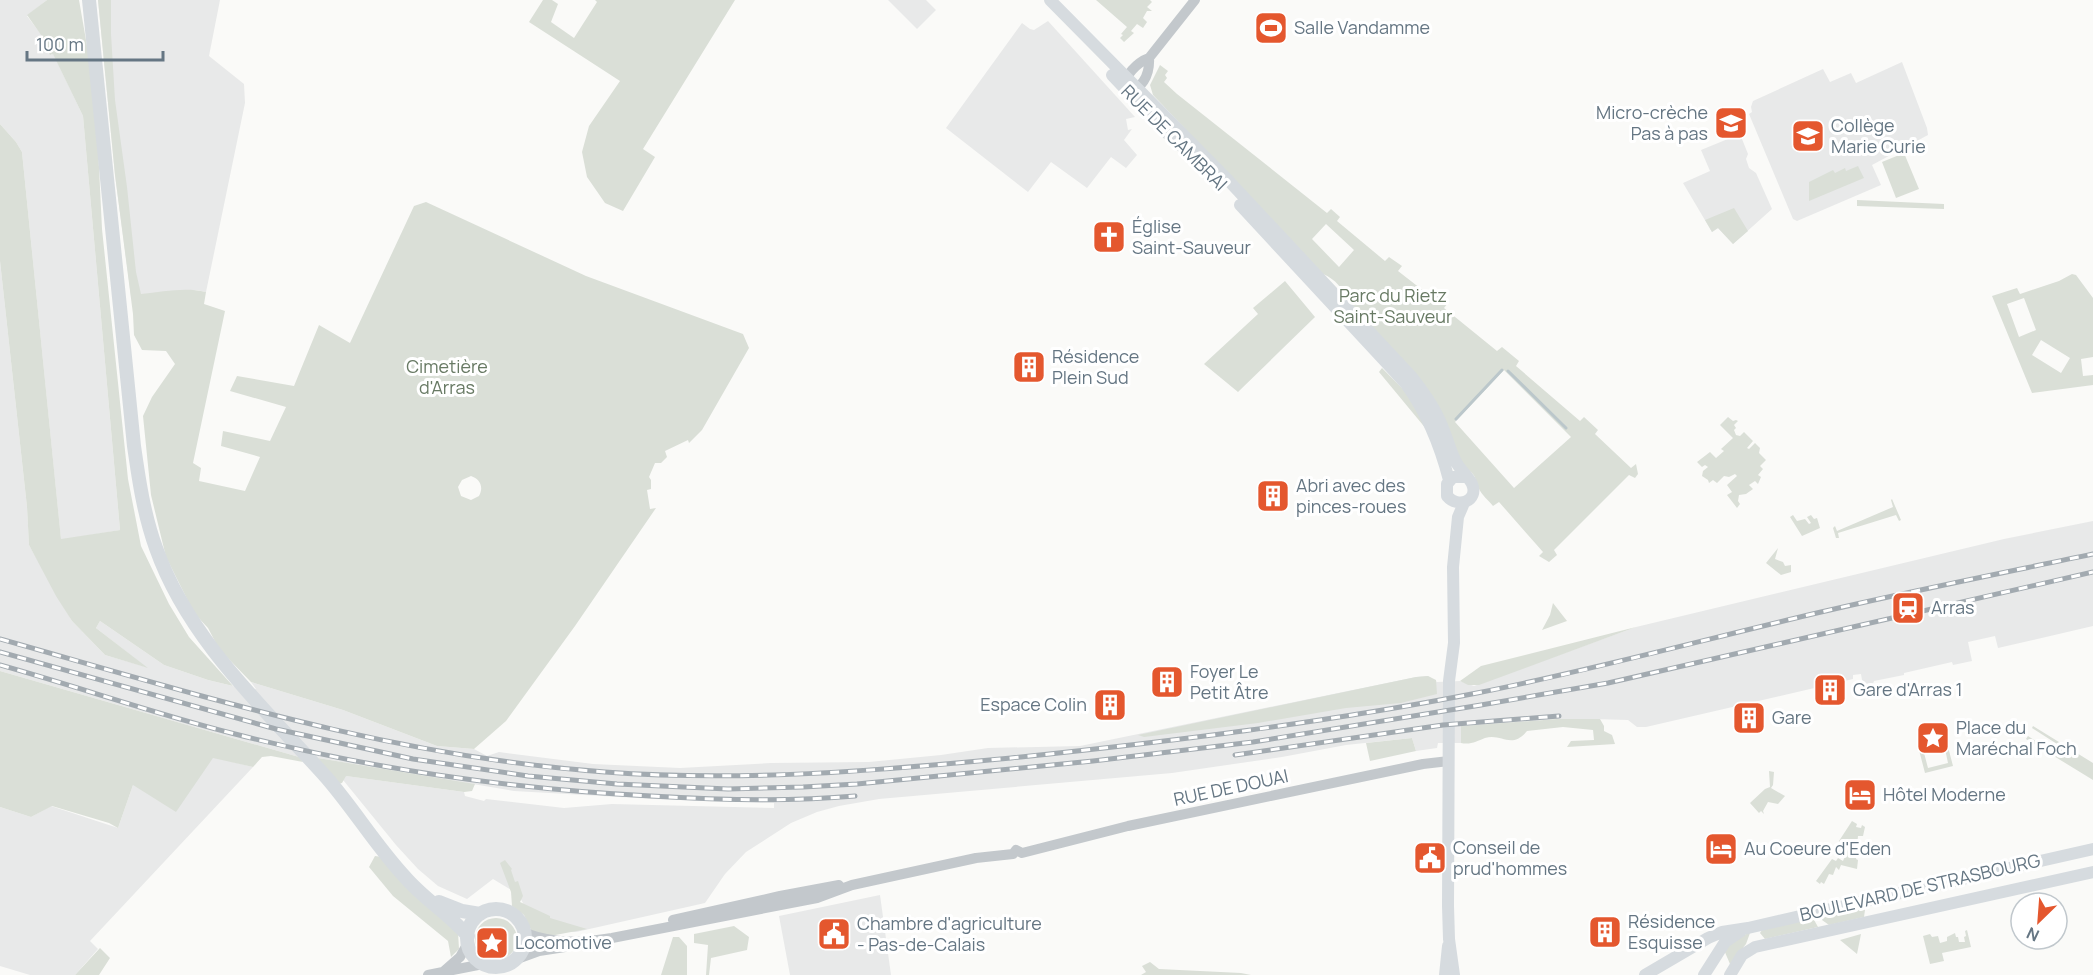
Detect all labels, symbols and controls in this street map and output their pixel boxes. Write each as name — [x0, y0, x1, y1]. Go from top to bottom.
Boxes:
sports icon: Salle Vandamme — [1253, 10, 1289, 46]
place label: Salle Vandamme — [1294, 15, 1430, 39]
scale bar — [27, 24, 164, 62]
text: 100 m — [36, 32, 84, 56]
street label: RUE DE CAMBRAI — [1116, 79, 1233, 196]
place label: Micro-crèche Pas à pas — [1596, 100, 1708, 145]
school or university icon: Micro-crèche Pas à pas — [1713, 105, 1749, 141]
place label: Collège Marie Curie — [1831, 113, 1926, 158]
school or university icon: Collège Marie Curie — [1790, 118, 1826, 154]
place label: Église Saint-Sauveur — [1132, 214, 1252, 259]
church icon: Église Saint-Sauveur — [1091, 219, 1127, 255]
park label: Parc du Rietz Saint-Sauveur — [1333, 283, 1453, 328]
place label: Résidence Plein Sud — [1052, 344, 1139, 389]
building icon: Résidence Plein Sud — [1011, 349, 1047, 385]
park label: Cimetière d'Arras — [406, 354, 488, 399]
place label: Abri avec des pinces-roues — [1296, 473, 1406, 518]
building icon: Abri avec des pinces-roues — [1255, 478, 1291, 514]
station icon: Arras — [1890, 590, 1926, 626]
place label: Arras — [1931, 595, 1974, 619]
place label: Foyer Le Petit Âtre — [1190, 659, 1269, 704]
building icon: Foyer Le Petit Âtre — [1149, 664, 1185, 700]
building icon: Gare d'Arras 1 — [1812, 672, 1848, 708]
place label: Gare d'Arras 1 — [1853, 677, 1963, 701]
building icon: Espace Colin — [1092, 687, 1128, 723]
place label: Espace Colin — [980, 692, 1087, 716]
building icon: Gare — [1731, 700, 1767, 736]
place label: Gare — [1772, 705, 1812, 729]
place label: Place du Maréchal Foch — [1956, 715, 2077, 760]
place icon: Place du Maréchal Foch — [1915, 720, 1951, 756]
street label: RUE DE DOUAI — [1171, 763, 1290, 811]
hotel icon: Hôtel Moderne — [1842, 777, 1878, 813]
place label: Hôtel Moderne — [1883, 782, 2006, 806]
hotel icon: Au Coeure d'Eden — [1703, 831, 1739, 867]
place label: Conseil de prud'hommes — [1453, 835, 1567, 880]
place label: Au Coeure d'Eden — [1744, 836, 1891, 860]
public building icon: Conseil de prud'hommes — [1412, 840, 1448, 876]
street label: BOULEVARD DE STRASBOURG — [1797, 848, 2043, 926]
north arrow — [2009, 891, 2069, 951]
place label: Résidence Esquisse — [1628, 909, 1715, 954]
place label: Chambre d'agriculture - Pas-de-Calais — [857, 911, 1042, 956]
building icon: Résidence Esquisse — [1587, 914, 1623, 950]
public building icon: Chambre d'agriculture - Pas-de-Calais — [816, 916, 852, 952]
text: N — [2023, 922, 2043, 947]
place icon: Locomotive — [474, 925, 510, 961]
place label: Locomotive — [515, 930, 612, 954]

